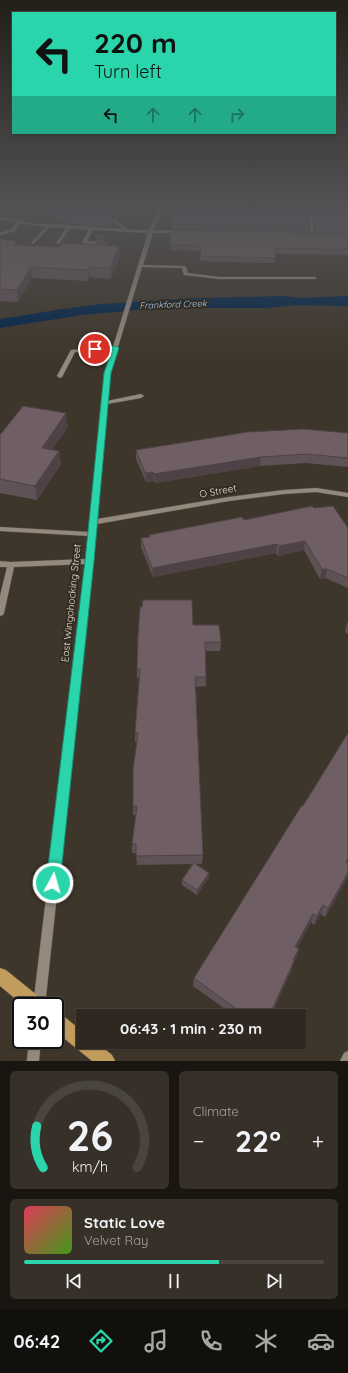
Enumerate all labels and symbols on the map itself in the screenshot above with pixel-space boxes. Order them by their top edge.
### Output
water label: Frankford Creek [139,297,208,311]
pin [78,332,112,366]
street label: O Street [198,481,238,501]
street label: East Wingohocking Street [58,543,84,663]
position arrow [32,862,74,904]
speed limit sign: 30 [12,997,64,1049]

